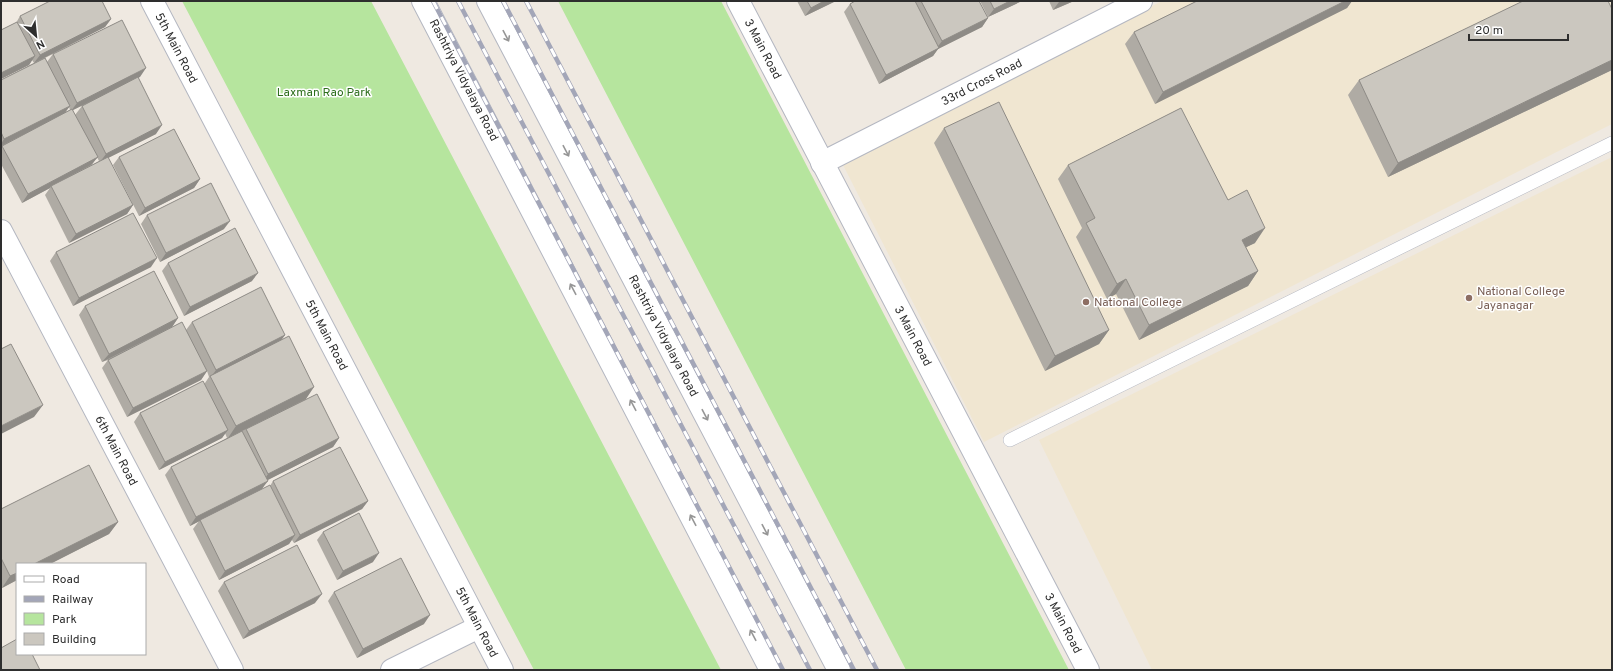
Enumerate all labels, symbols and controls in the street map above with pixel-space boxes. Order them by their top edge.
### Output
street label: 5th Main Road [151,10,201,86]
north arrow [16,16,56,56]
street label: 3 Main Road [740,16,785,82]
scale bar [1469,16,1568,42]
street label: Rashtriya Vidyalaya Road [425,17,502,144]
text: 20 m [1475,23,1503,39]
one-way arrow [503,29,510,41]
text: N [33,36,47,52]
street label: 33rd Cross Road [939,56,1025,110]
park label: Laxman Rao Park [277,85,371,101]
one-way arrow [563,144,571,156]
street label: Rashtriya Vidyalaya Road [624,272,701,400]
one-way arrow [569,284,576,296]
place label: National College Jayanagar [1477,284,1565,314]
marker: National College Jayanagar [1464,293,1474,303]
place label: National College [1094,295,1182,311]
marker: National College [1081,297,1091,307]
street label: 5th Main Road [301,298,351,374]
street label: 3 Main Road [890,303,935,369]
one-way arrow [629,399,636,411]
one-way arrow [702,408,709,420]
street label: 6th Main Road [91,413,141,489]
one-way arrow [689,514,696,526]
one-way arrow [762,523,769,535]
legend [16,563,146,655]
text: Road [52,572,80,588]
street label: 5th Main Road [451,585,501,661]
street label: 3 Main Road [1040,590,1085,656]
text: Railway [52,592,93,608]
text: Park [52,612,77,628]
one-way arrow [749,630,757,642]
text: Building [52,632,96,648]

